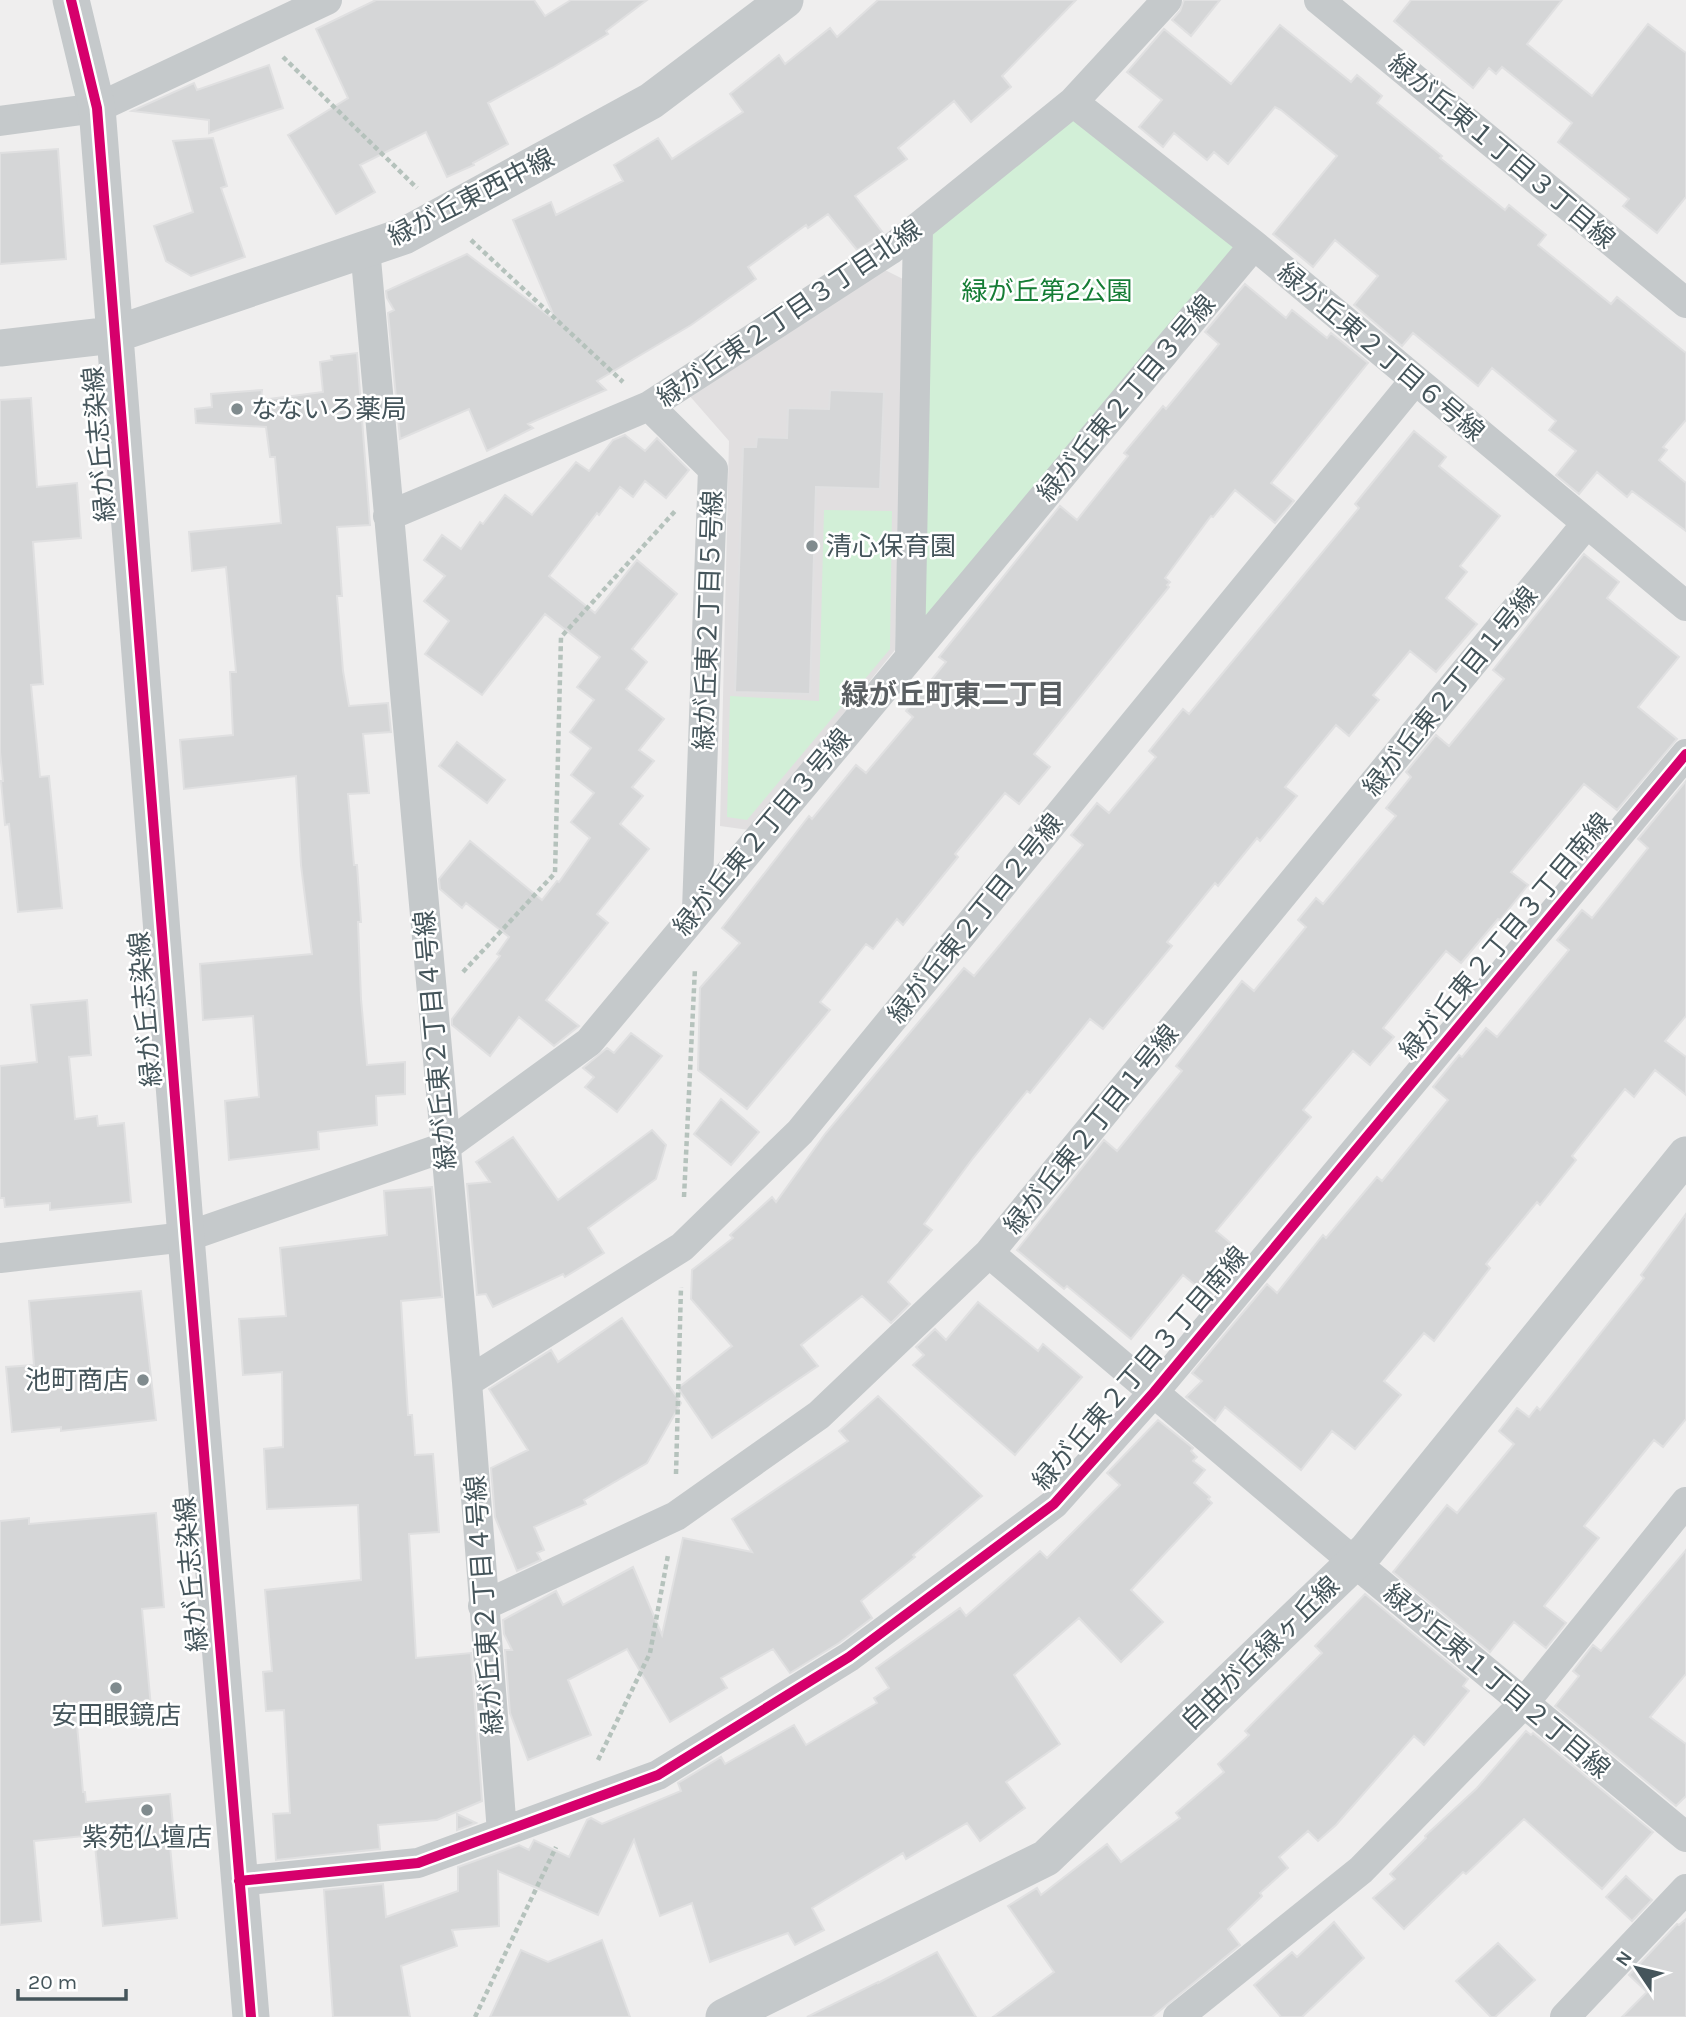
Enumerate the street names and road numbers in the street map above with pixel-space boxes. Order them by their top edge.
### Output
street label: 緑が丘東１丁目３丁目線 [1382,48,1621,255]
street label: 緑が丘東西中線 [383,142,559,253]
street label: 緑が丘東２丁目３丁目北線 [651,213,927,414]
street label: 緑が丘東２丁目６号線 [1271,257,1490,448]
street label: 緑が丘東２丁目３号線 [1031,289,1222,508]
street label: 緑が丘志染線 [77,365,122,523]
street label: 緑が丘東２丁目５号線 [688,490,729,750]
street label: 緑が丘東２丁目１号線 [1357,581,1544,802]
street label: 緑が丘東２丁目３号線 [667,723,858,942]
street label: 緑が丘東２丁目３丁目南線 [1393,807,1618,1066]
street label: 緑が丘東２丁目２号線 [882,808,1069,1029]
street label: 緑が丘東２丁目４号線 [409,909,462,1171]
street label: 緑が丘志染線 [123,930,168,1088]
street label: 緑が丘東２丁目１号線 [998,1019,1185,1240]
street label: 緑が丘東２丁目３丁目南線 [1026,1240,1254,1496]
street label: 緑が丘東２丁目４号線 [460,1474,509,1736]
street label: 緑が丘志染線 [169,1495,214,1653]
street label: 自由が丘緑ヶ丘線 [1175,1570,1346,1737]
street label: 緑が丘東１丁目２丁目線 [1377,1578,1616,1785]

